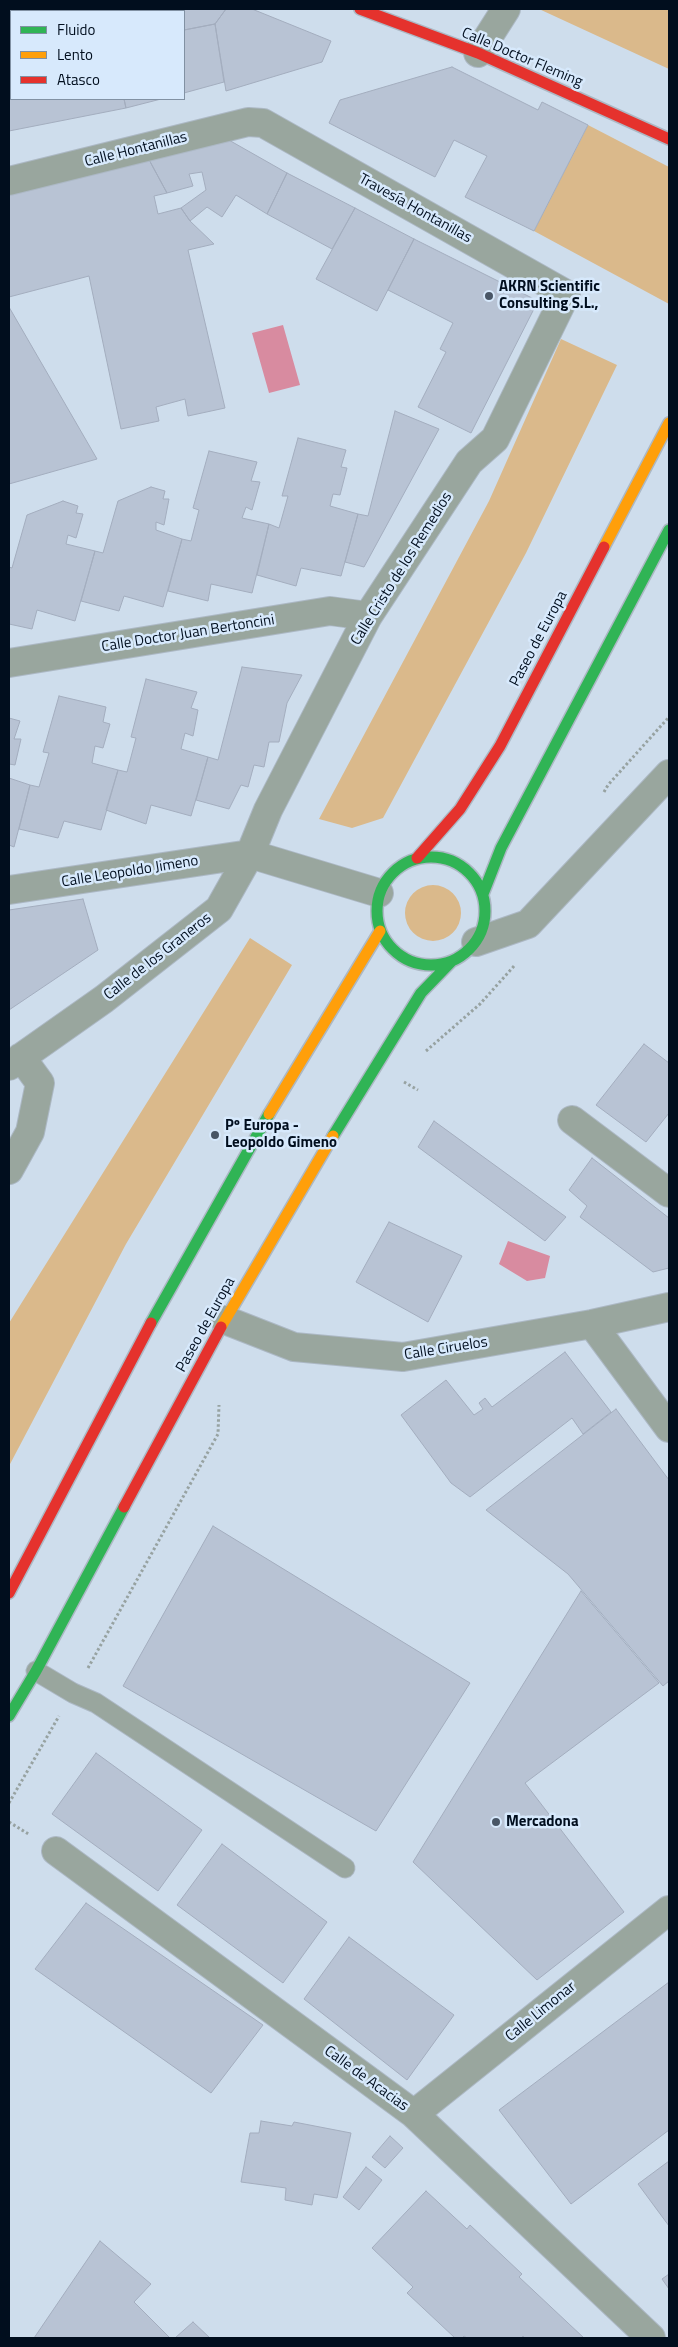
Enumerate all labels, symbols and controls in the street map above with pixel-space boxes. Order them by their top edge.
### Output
legend [10,10,185,100]
text: Fluido [57,18,95,41]
street label: Calle Doctor Fleming [459,24,585,92]
text: Lento [57,43,93,66]
text: Atasco [57,68,100,91]
street label: Calle Hontanillas [83,129,189,171]
street label: Travesía Hontanillas [355,170,475,248]
place label: AKRN Scientific Consulting S.L., [499,278,600,313]
marker: AKRN Scientific Consulting S.L., [483,290,495,302]
street label: Calle Cristo de los Remedios [347,489,457,649]
street label: Paseo de Europa [506,588,572,690]
street label: Calle Doctor Juan Bertoncini [100,611,276,657]
street label: Calle Leopoldo Jimeno [60,852,200,892]
street label: Calle de los Graneros [101,909,215,1005]
place label: Pº Europa - Leopoldo Gimeno [225,1117,337,1152]
marker: Pº Europa - Leopoldo Gimeno [209,1129,221,1141]
street label: Paseo de Europa [173,1275,239,1375]
street label: Calle Ciruelos [403,1334,489,1364]
place label: Mercadona [506,1813,579,1831]
marker: Mercadona [490,1816,502,1828]
street label: Calle Limonar [502,1978,580,2046]
street label: Calle de Acacias [320,2042,412,2116]

